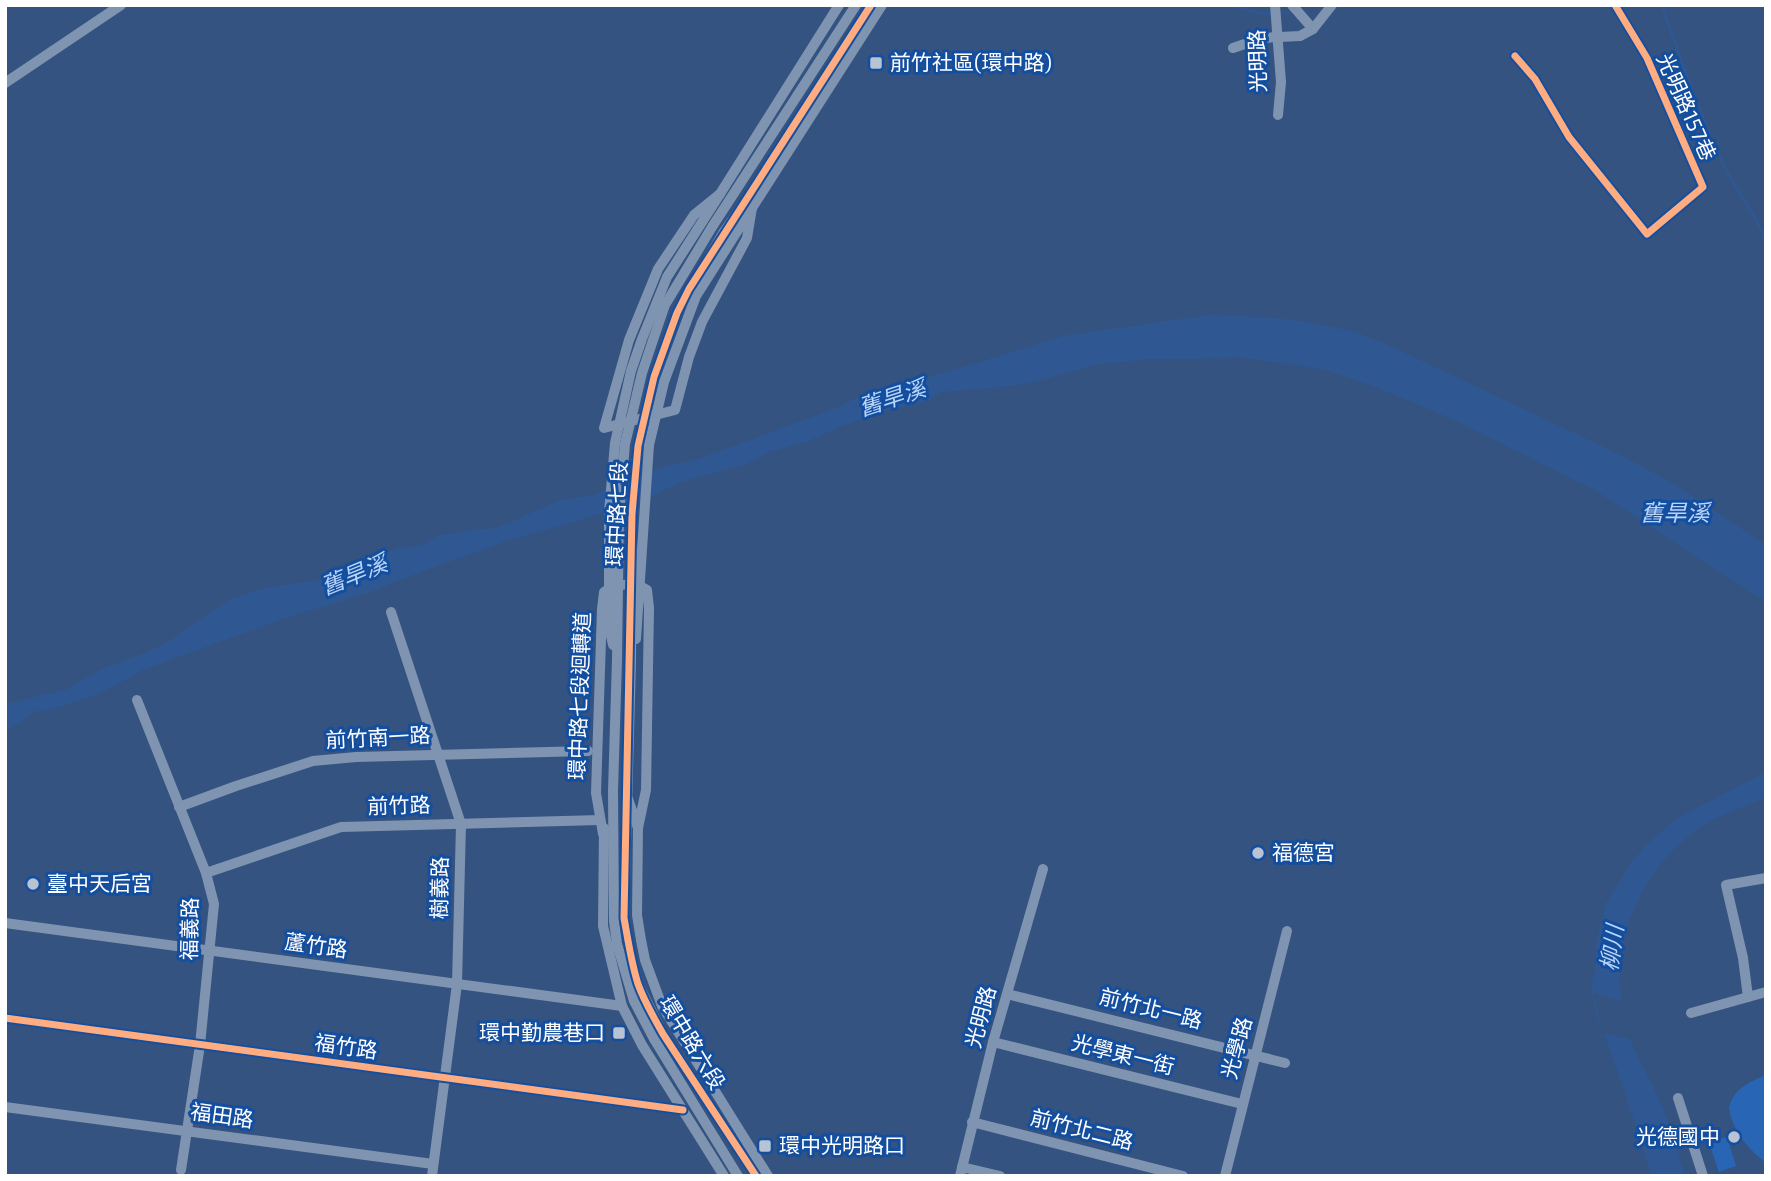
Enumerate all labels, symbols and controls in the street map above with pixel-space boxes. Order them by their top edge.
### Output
street label: 光明路 [1243,29,1270,93]
place label: 前竹社區(環中路) [890,49,1052,74]
street label: 光明路157巷 [1653,49,1722,164]
marker: 前竹社區(環中路) [868,55,884,71]
water label: 舊旱溪 [855,372,932,421]
street label: 環中路七段 [600,461,631,567]
water label: 舊旱溪 [1641,498,1713,526]
water label: 舊旱溪 [316,547,394,600]
street label: 環中路七段迴轉道 [563,612,594,780]
street label: 前竹南一路 [325,721,431,752]
street label: 前竹路 [367,791,431,818]
place label: 福德宮 [1272,839,1335,864]
marker: 福德宮 [1250,845,1266,861]
street label: 樹義路 [425,856,452,920]
place label: 臺中天后宮 [47,870,152,895]
marker: 臺中天后宮 [25,876,41,892]
street label: 福義路 [175,897,202,961]
water label: 柳川 [1594,920,1628,973]
street label: 蘆竹路 [283,928,349,961]
street label: 光明路 [959,983,1000,1050]
street label: 前竹北一路 [1097,983,1205,1032]
street label: 環中路六段 [656,991,731,1094]
street label: 光學路 [1215,1014,1256,1081]
place label: 環中勤農巷口 [479,1019,605,1044]
marker: 環中勤農巷口 [611,1025,627,1041]
street label: 福竹路 [313,1029,379,1062]
street label: 光學東一街 [1069,1029,1177,1078]
street label: 福田路 [189,1098,255,1131]
street label: 前竹北二路 [1028,1104,1136,1153]
place label: 光德國中 [1636,1123,1720,1148]
marker: 光德國中 [1726,1129,1742,1145]
place label: 環中光明路口 [779,1132,905,1157]
marker: 環中光明路口 [757,1138,773,1154]

